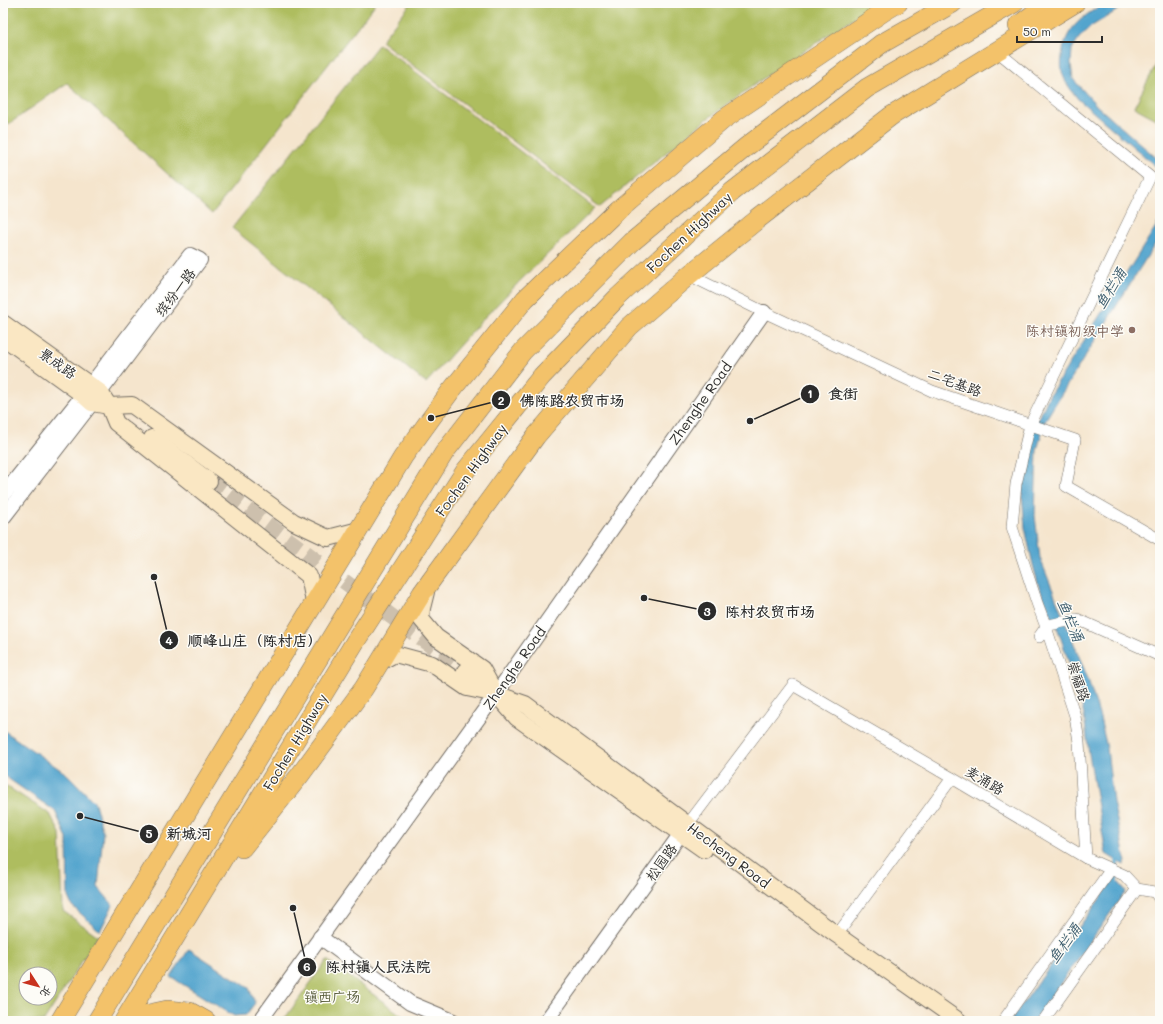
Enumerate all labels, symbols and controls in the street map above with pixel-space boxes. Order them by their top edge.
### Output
scale bar [1017,18,1102,44]
text: 50 m [1023,23,1051,39]
street label: Fochen Highway [642,187,736,277]
water label: 鱼栏涌 [1090,263,1131,312]
street label: 缤纷一路 [151,264,199,320]
place label: 陈村镇初级中学 [1026,321,1124,340]
marker: 陈村镇初级中学 [1127,325,1137,335]
street label: 景成路 [35,343,81,383]
street label: Zhenghe Road [664,357,736,448]
street label: 二宅基路 [925,363,985,401]
callout: 食街 [800,381,866,408]
text: 食街 [828,383,858,403]
text: 1 [807,385,813,401]
callout: 佛陈路农贸市场 [491,387,632,414]
text: 佛陈路农贸市场 [519,390,625,410]
text: 2 [498,392,505,408]
street label: Fochen Highway [431,420,511,520]
water label: 鱼栏涌 [1053,595,1089,646]
callout: 陈村农贸市场 [697,598,823,625]
text: 陈村农贸市场 [725,601,815,621]
text: 3 [703,603,711,619]
street label: Zhenghe Road [478,622,550,713]
callout: 顺峰山庄（陈村店） [159,627,330,654]
text: 顺峰山庄（陈村店） [187,630,323,650]
text: 4 [165,632,173,648]
street label: 崇福路 [1063,658,1095,704]
street label: Fochen Highway [258,690,332,794]
street label: 麦涌路 [962,761,1008,799]
street label: Hecheng Road [684,818,774,892]
callout: 新城河 [139,820,220,847]
text: 新城河 [166,823,212,843]
text: 5 [145,825,153,841]
street label: 松园路 [641,839,681,885]
water label: 鱼栏涌 [1043,918,1086,967]
callout: 陈村镇人民法院 [297,953,438,980]
text: 陈村镇人民法院 [325,956,431,976]
text: 6 [303,958,311,974]
north arrow [18,966,58,1006]
text: 北 [37,983,56,1001]
park label: 镇西广场 [304,987,360,1006]

